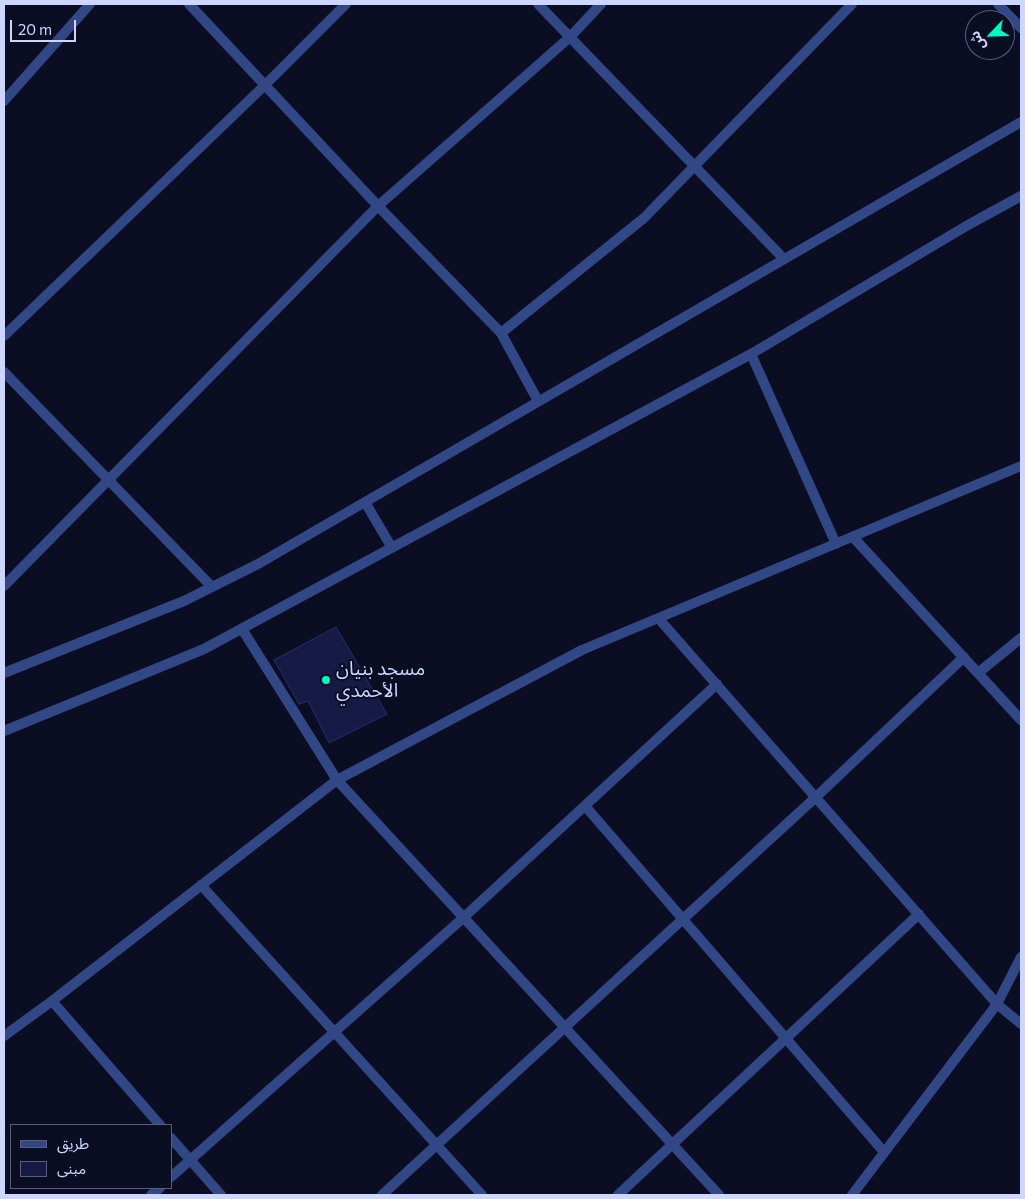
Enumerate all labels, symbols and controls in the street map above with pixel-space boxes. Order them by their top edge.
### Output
scale bar [12,10,79,42]
north arrow [965,10,1015,60]
text: 20 m [18,20,52,38]
text: ش [965,29,988,53]
place label: مسجد بنيان الأحمدي [336,658,425,702]
marker: مسجد بنيان الأحمدي [320,674,332,686]
legend [10,1124,172,1189]
text: طريق [57,1134,89,1152]
text: مبنى [57,1159,86,1177]

